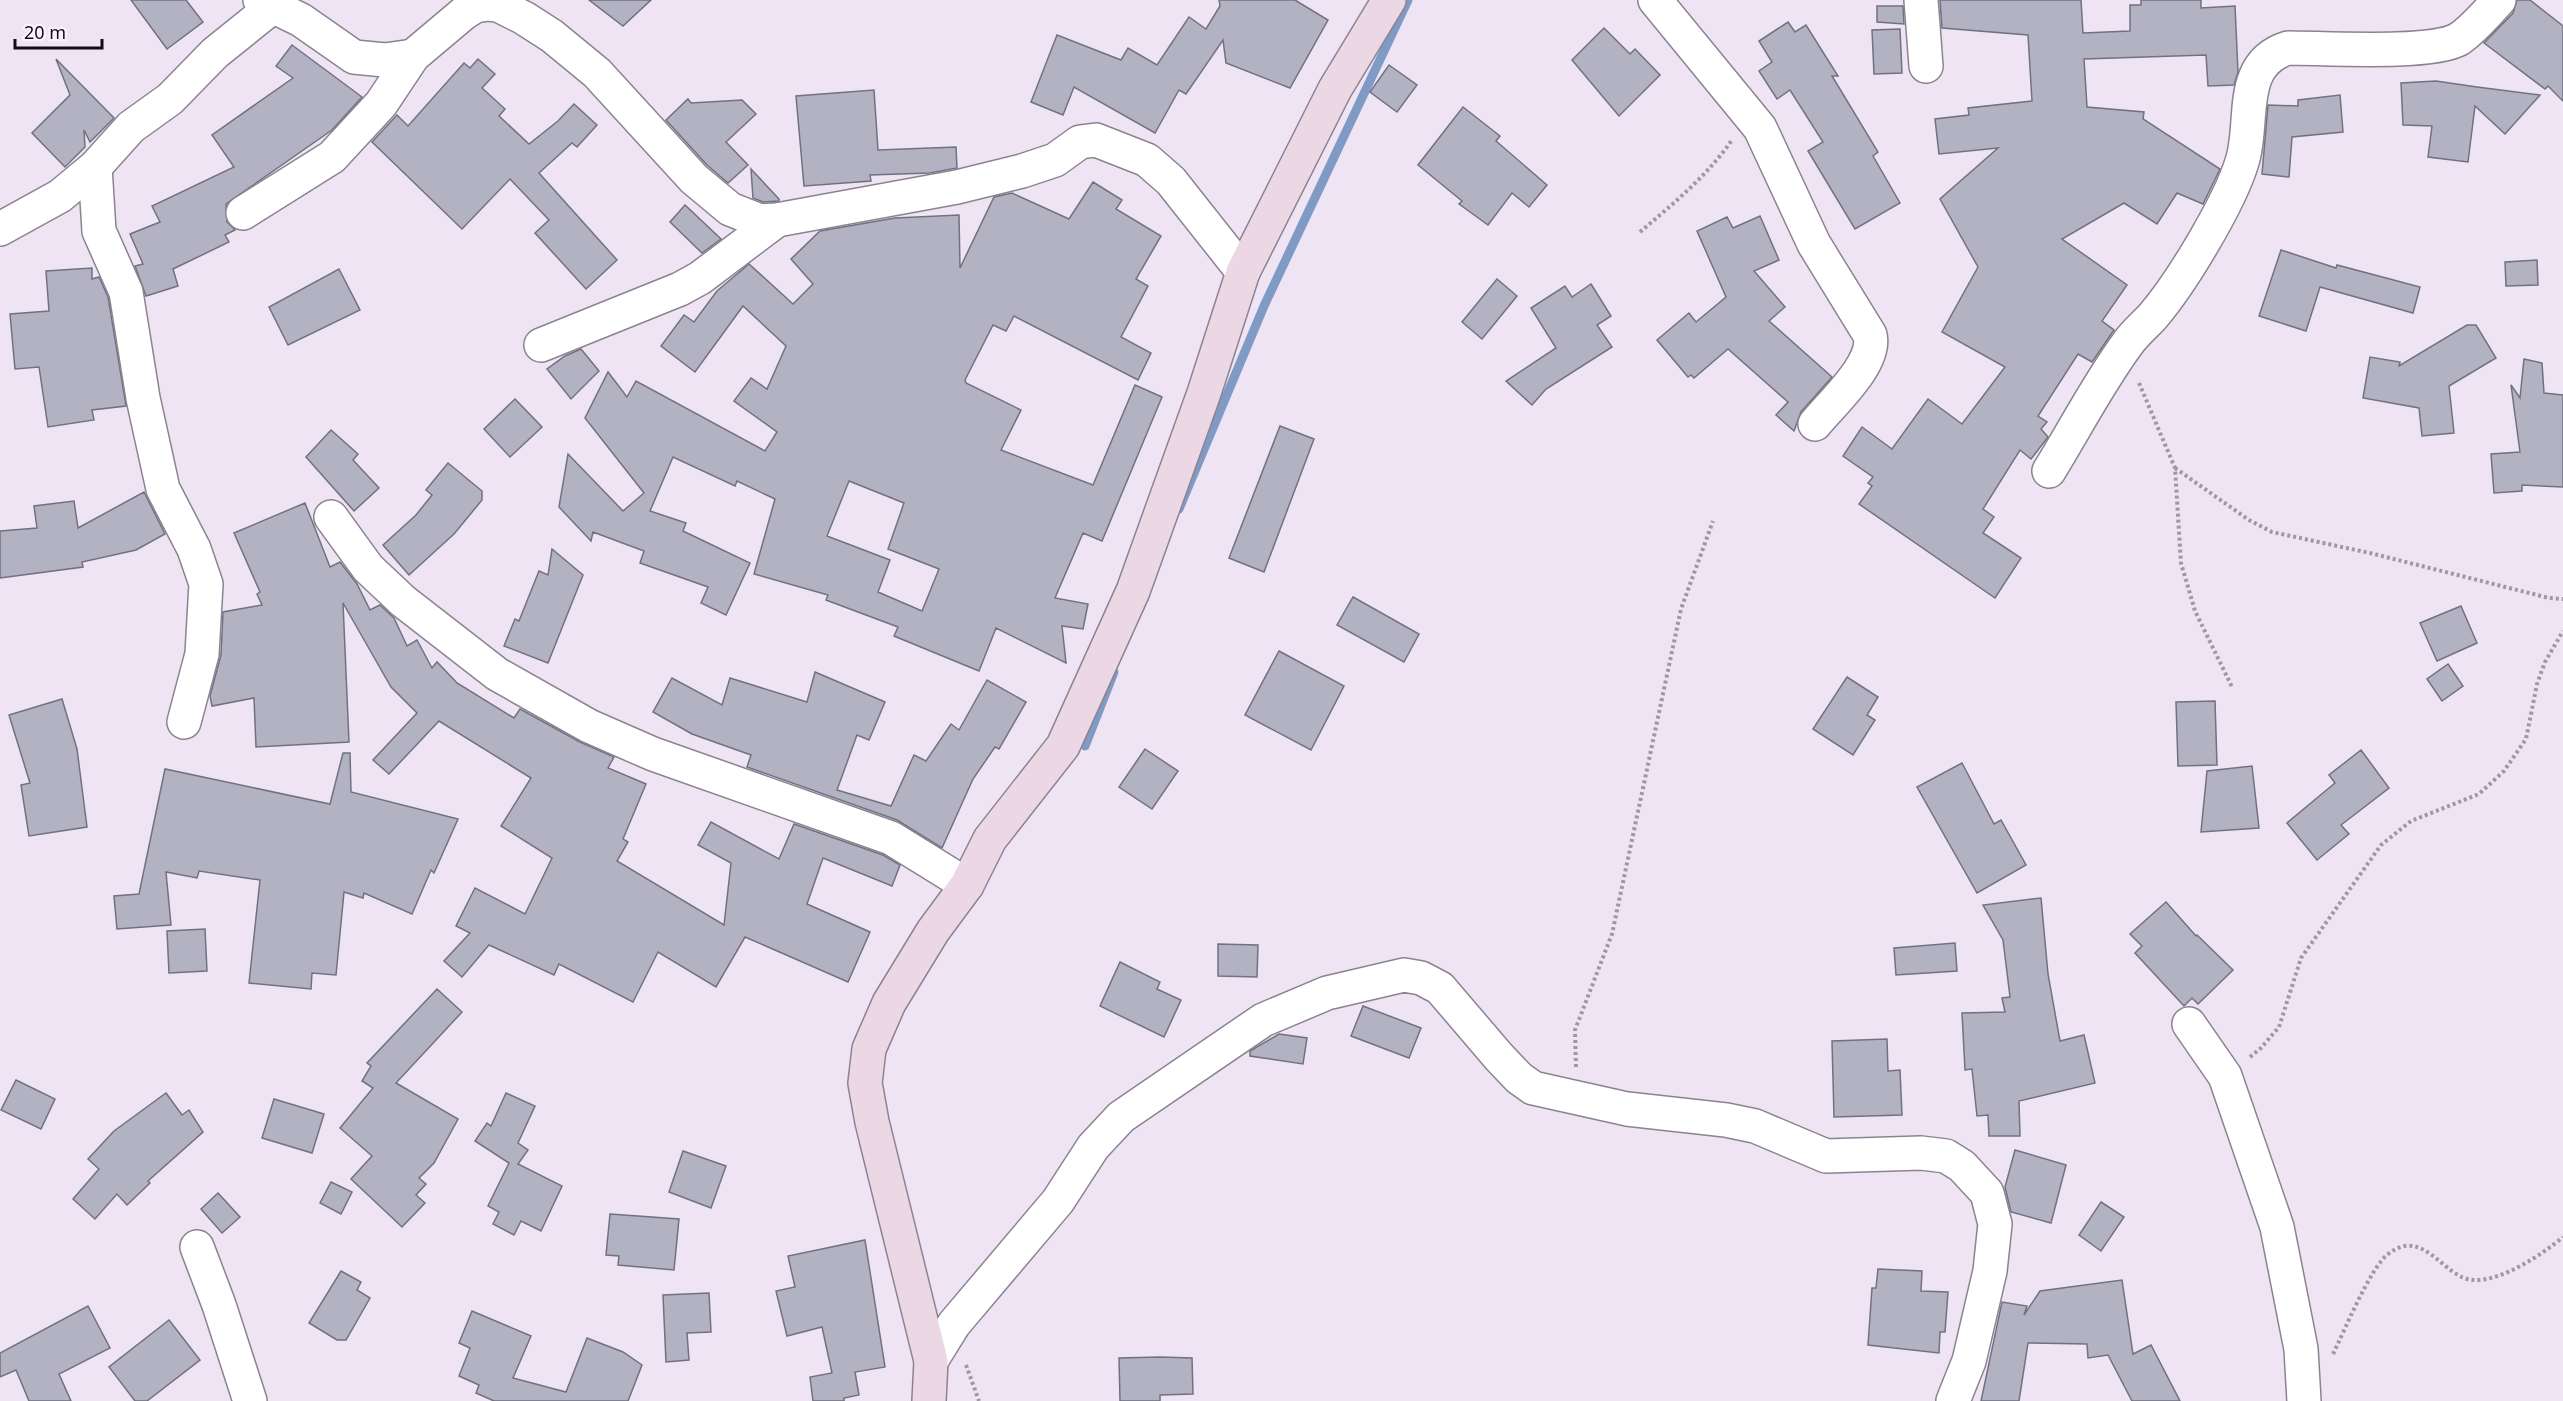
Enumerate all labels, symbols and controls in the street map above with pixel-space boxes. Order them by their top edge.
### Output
scale bar [15,12,102,50]
text: 20 m [24,20,66,44]

